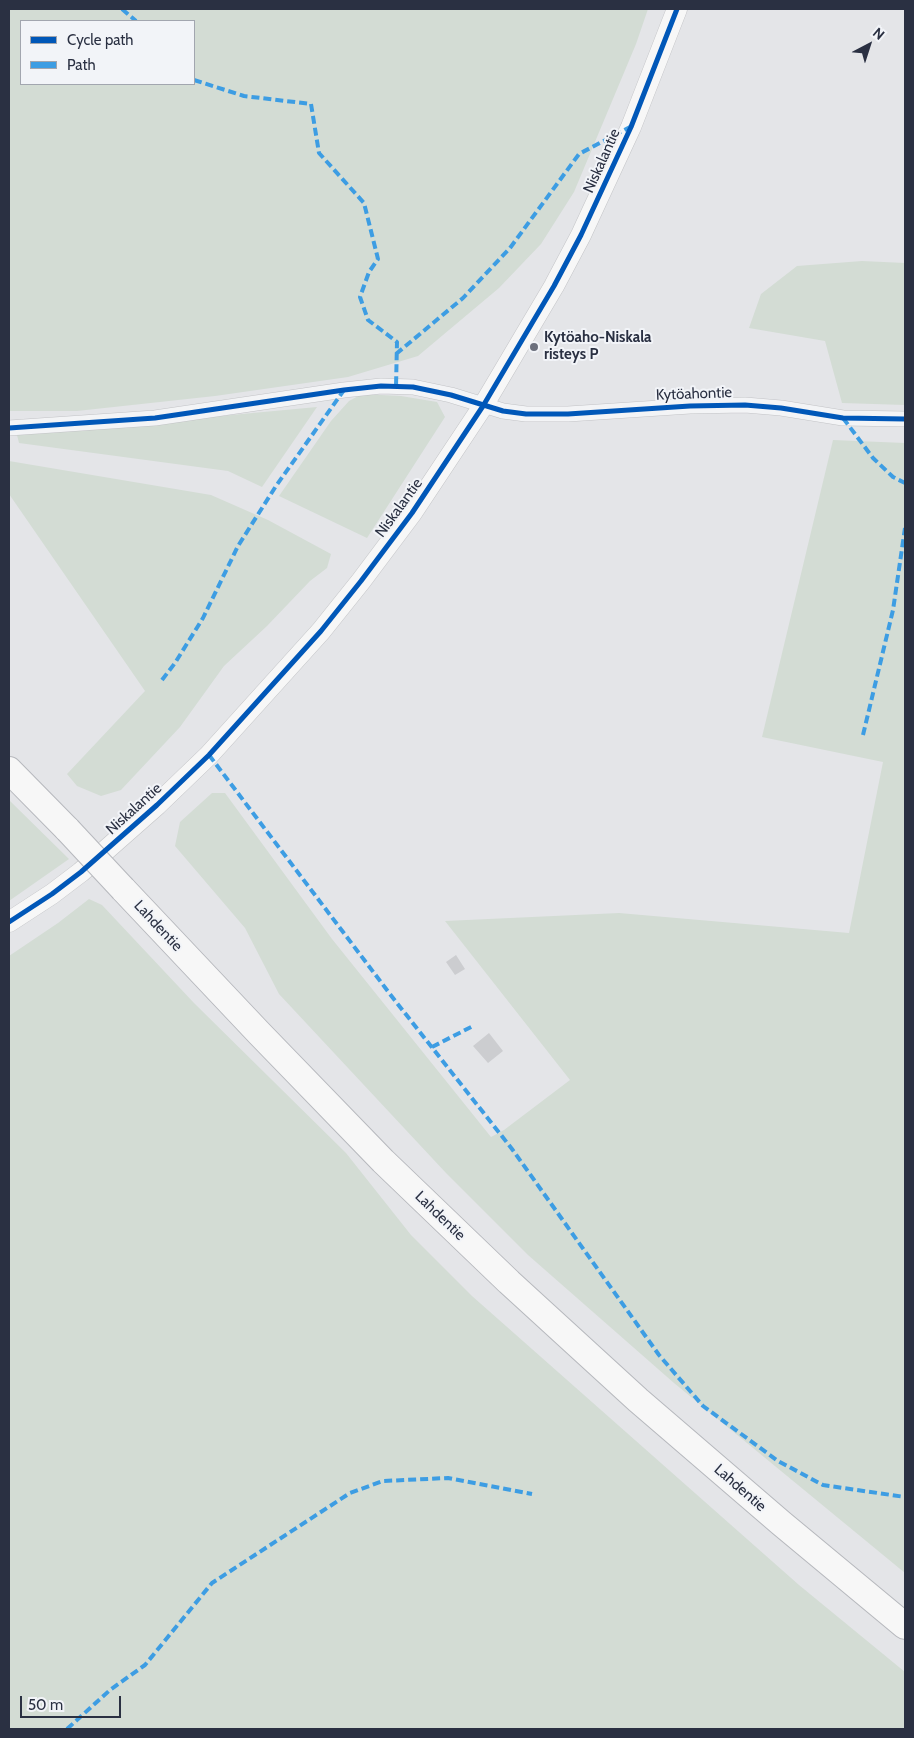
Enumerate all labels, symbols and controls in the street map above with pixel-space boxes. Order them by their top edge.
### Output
legend [20,20,195,85]
north arrow [844,20,894,70]
text: N [869,23,888,44]
text: Cycle path [67,31,133,49]
text: Path [67,56,96,74]
street label: Niskalantie [580,126,624,196]
place label: Kytöaho-Niskala risteys P [544,329,652,364]
marker: Kytöaho-Niskala risteys P [528,341,540,353]
street label: Kytöahontie [656,384,732,404]
street label: Niskalantie [372,475,426,541]
street label: Niskalantie [102,779,166,839]
street label: Lahdentie [130,897,186,955]
street label: Lahdentie [411,1188,469,1244]
street label: Lahdentie [710,1461,770,1515]
scale bar [22,1686,124,1718]
text: 50 m [28,1696,63,1714]

